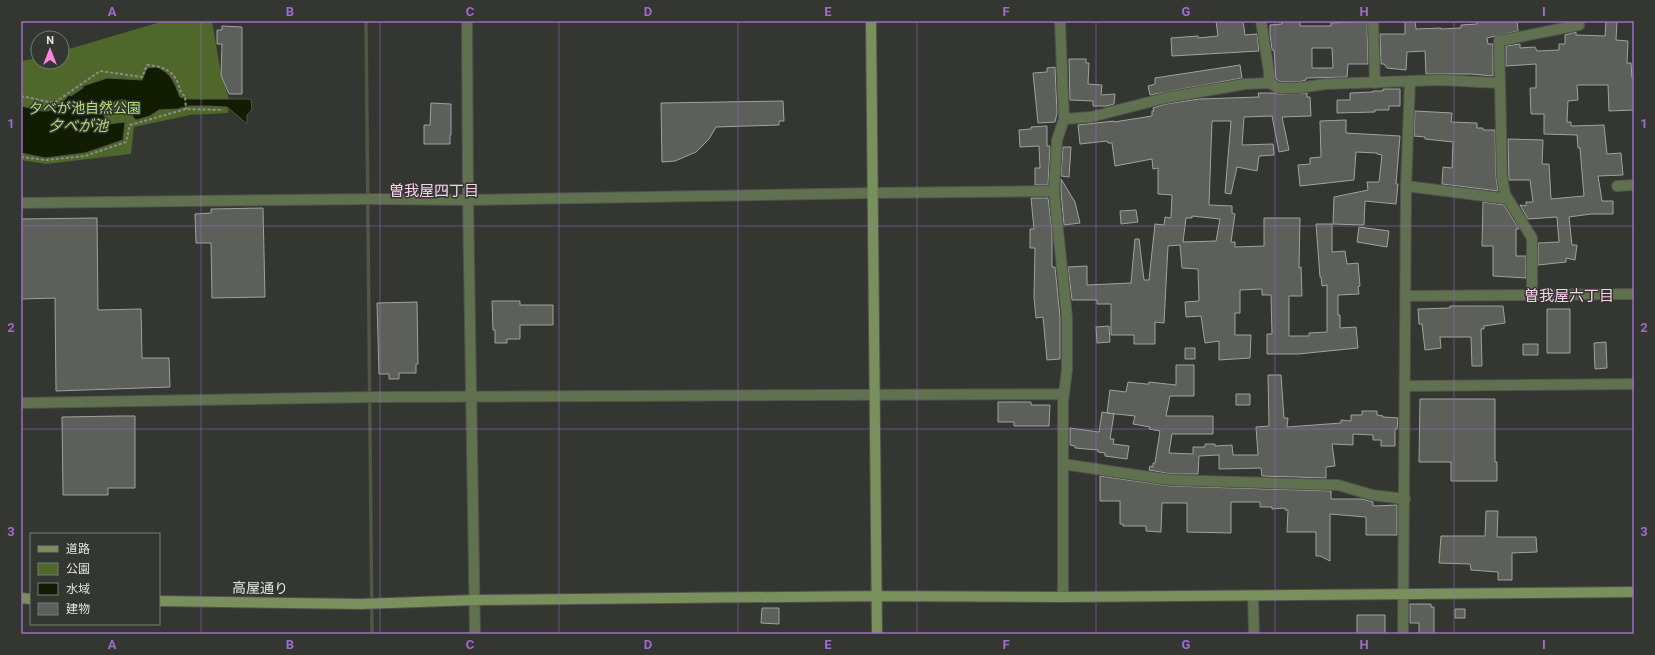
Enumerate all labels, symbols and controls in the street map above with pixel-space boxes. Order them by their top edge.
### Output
text: A [108,4,117,19]
text: B [286,4,294,19]
text: C [466,4,475,19]
text: D [644,4,652,19]
text: E [824,4,832,19]
text: F [1002,4,1010,19]
text: G [1182,4,1191,19]
text: H [1359,4,1369,19]
text: I [1542,4,1546,19]
north arrow [30,30,70,70]
text: N [46,34,54,47]
park label: 夕べが池自然公園 [29,100,141,116]
text: 1 [7,116,15,131]
text: 1 [1640,116,1648,131]
water label: 夕べが池 [48,117,110,135]
district label: 曽我屋四丁目 [389,182,479,200]
district label: 曽我屋六丁目 [1524,287,1614,305]
text: 2 [7,320,15,335]
text: 2 [1640,320,1648,335]
text: 3 [7,524,15,539]
text: 3 [1640,524,1648,539]
legend [30,533,160,625]
text: 道路 [66,542,90,556]
text: 公園 [66,562,90,576]
street label: 高屋通り [232,580,288,596]
text: 水域 [66,582,90,596]
text: 建物 [66,602,90,616]
text: A [108,637,117,652]
text: B [286,637,294,652]
text: C [466,637,475,652]
text: D [644,637,652,652]
text: E [824,637,832,652]
text: F [1002,637,1010,652]
text: G [1182,637,1191,652]
text: H [1359,637,1369,652]
text: I [1542,637,1546,652]

